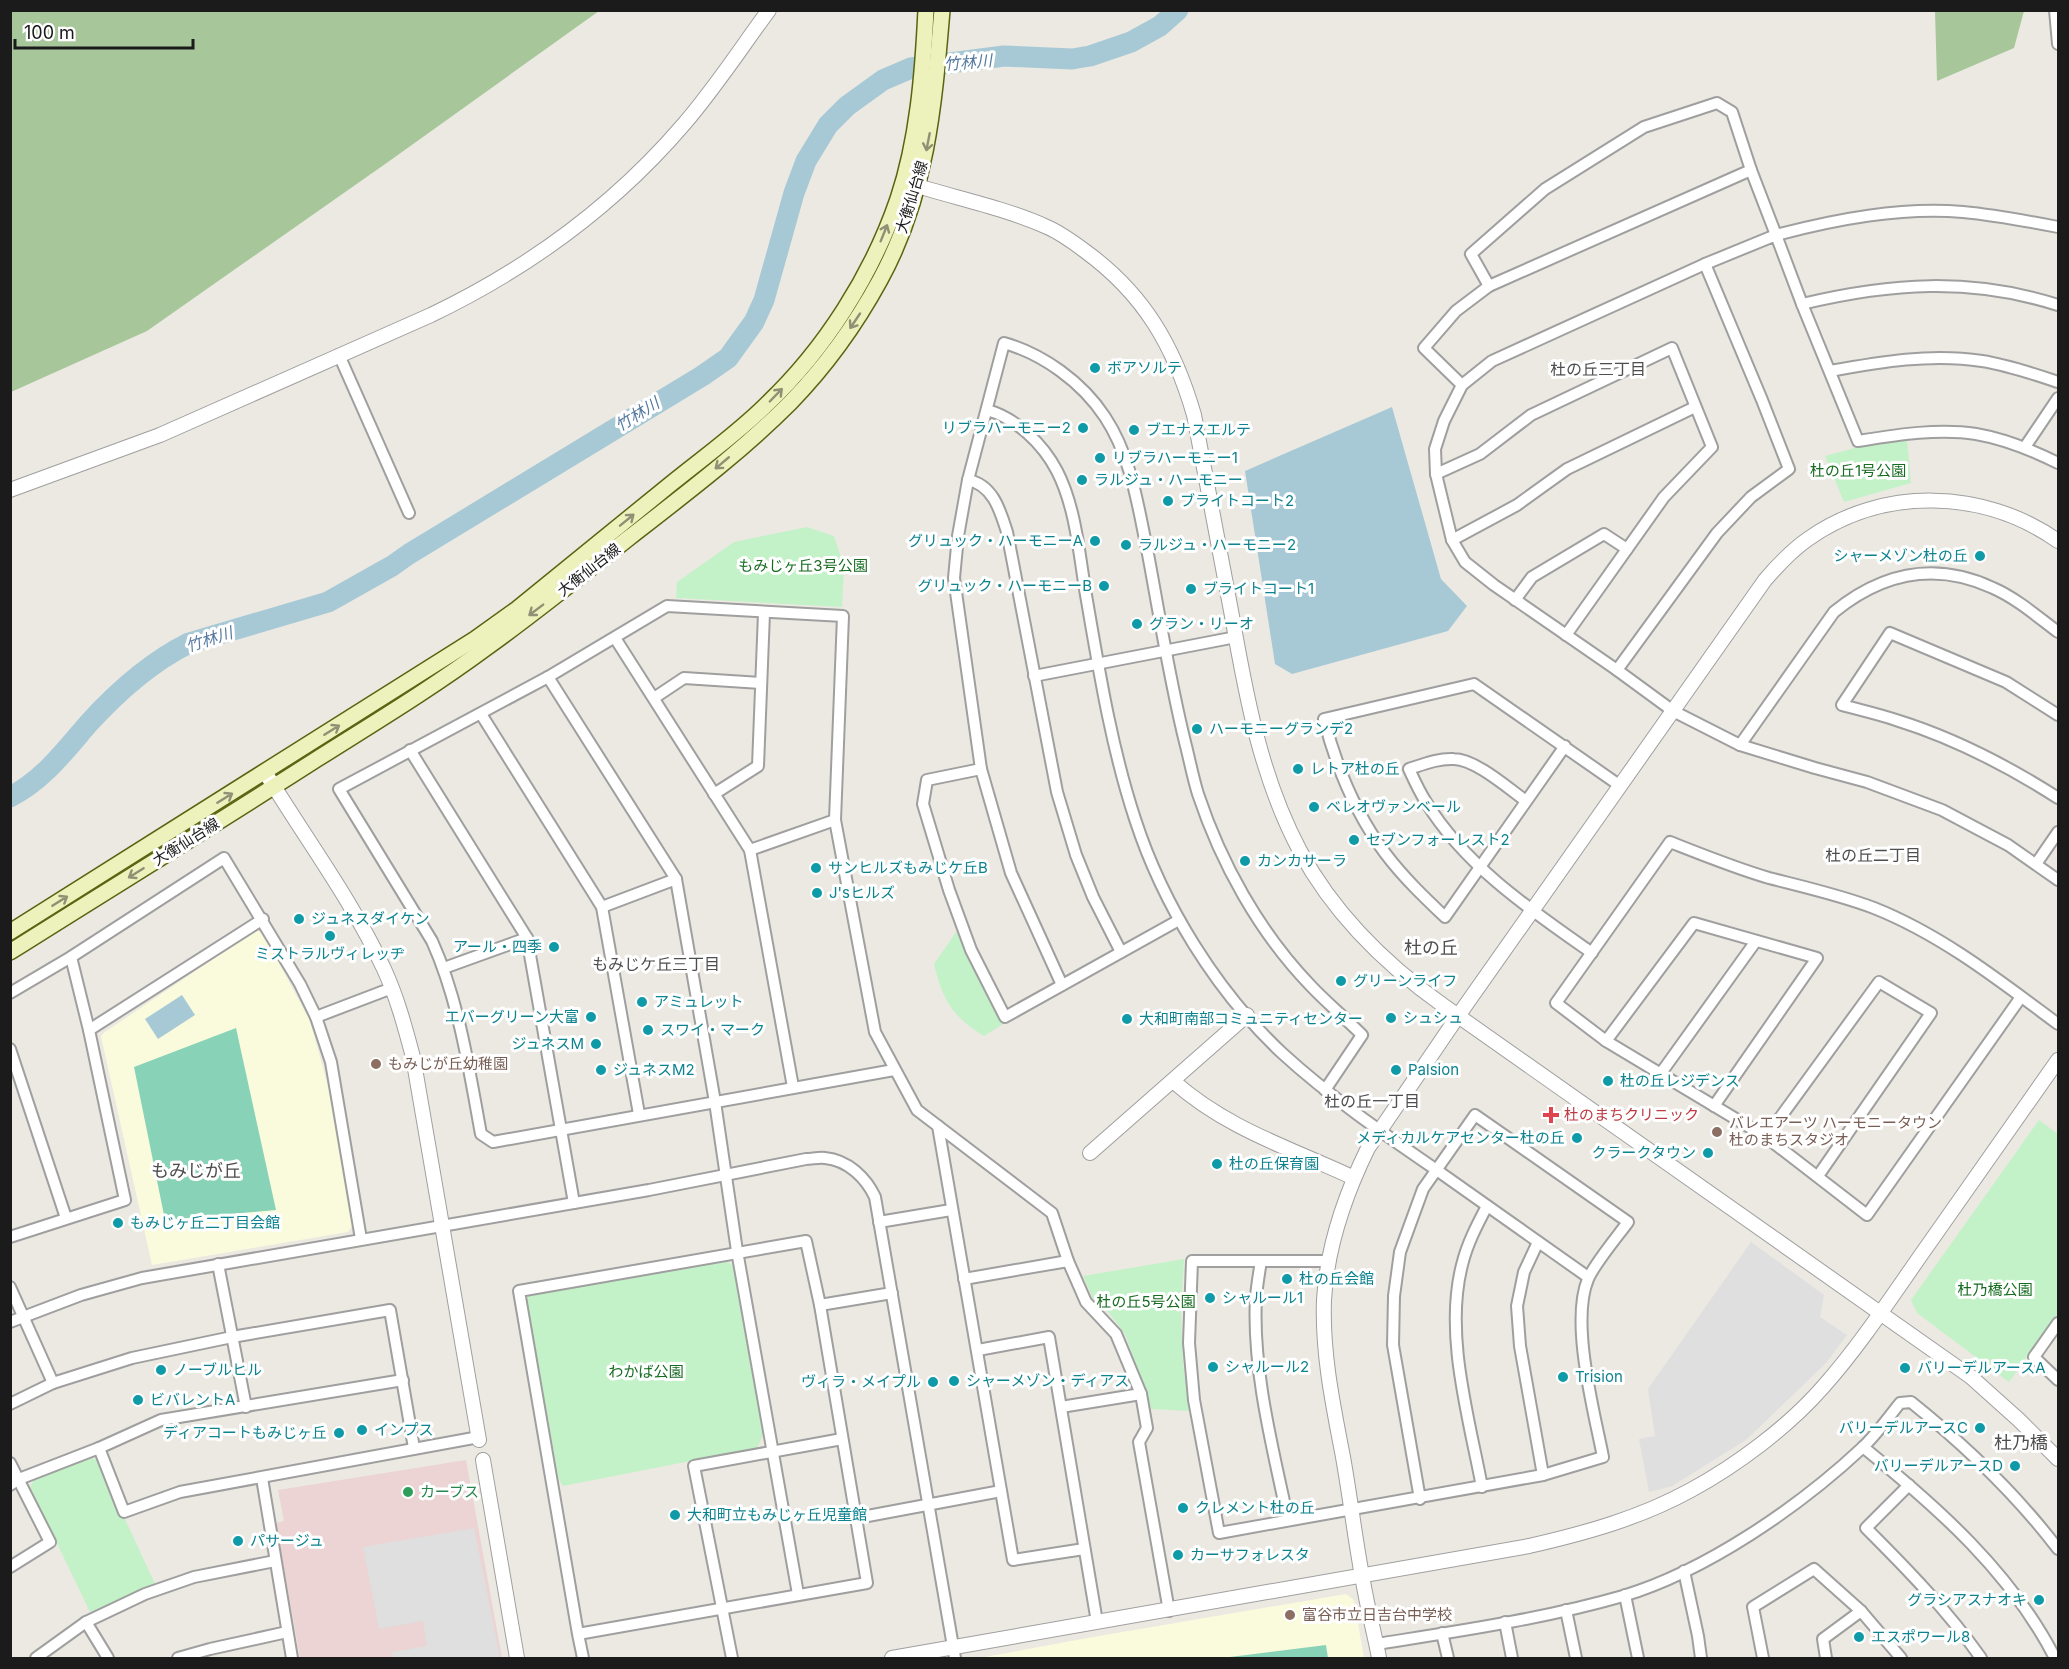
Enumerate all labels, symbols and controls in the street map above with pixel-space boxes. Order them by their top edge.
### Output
scale bar [15,12,194,50]
text: 100 m [24,22,75,43]
water label: 竹林川 [943,50,995,74]
one-way arrow [922,132,933,151]
street label: 大衡仙台線 [891,158,932,236]
one-way arrow [879,225,890,243]
one-way arrow [849,313,861,329]
place label: ボアソルテ [1107,358,1182,377]
district label: 杜の丘三丁目 [1550,359,1646,379]
marker: ボアソルテ [1088,361,1102,375]
one-way arrow [769,387,784,402]
water label: 竹林川 [611,392,664,435]
place label: リブラハーモニー2 [942,418,1071,437]
place label: ブエナスエルテ [1146,420,1251,439]
marker: リブラハーモニー2 [1076,421,1090,435]
marker: ブエナスエルテ [1127,423,1141,437]
place label: リブラハーモニー1 [1112,448,1238,467]
marker: リブラハーモニー1 [1093,451,1107,465]
one-way arrow [714,456,730,469]
park label: 杜の丘1号公園 [1810,461,1906,480]
place label: ラルジュ・ハーモニー [1094,470,1243,489]
marker: ラルジュ・ハーモニー [1075,473,1089,487]
place label: ブライトコート2 [1180,491,1294,510]
marker: ブライトコート2 [1161,494,1175,508]
one-way arrow [619,513,635,526]
place label: グリュック・ハーモニーA [908,531,1083,550]
marker: グリュック・ハーモニーA [1088,534,1102,548]
place label: ラルジュ・ハーモニー2 [1138,535,1296,554]
marker: ラルジュ・ハーモニー2 [1119,538,1133,552]
street label: 大衡仙台線 [553,539,624,600]
place label: シャーメゾン杜の丘 [1834,546,1968,565]
marker: シャーメゾン杜の丘 [1973,549,1987,563]
park label: もみじヶ丘3号公園 [738,556,868,575]
place label: グリュック・ハーモニーB [917,576,1092,595]
marker: グリュック・ハーモニーB [1097,579,1111,593]
place label: ブライトコート1 [1203,579,1314,598]
marker: ブライトコート1 [1184,582,1198,596]
one-way arrow [529,604,545,617]
place label: グラン・リーオ [1149,614,1254,633]
marker: グラン・リーオ [1130,617,1144,631]
water label: 竹林川 [183,621,237,656]
place label: ハーモニーグランデ2 [1209,719,1353,738]
marker: ハーモニーグランデ2 [1190,722,1204,736]
one-way arrow [323,724,339,736]
place label: レトア杜の丘 [1310,759,1400,778]
marker: レトア杜の丘 [1291,762,1305,776]
one-way arrow [216,791,233,803]
place label: ベレオヴァンベール [1326,797,1461,816]
marker: ベレオヴァンベール [1307,800,1321,814]
street label: 大衡仙台線 [149,814,223,870]
place label: セブンフォーレスト2 [1366,830,1510,849]
marker: セブンフォーレスト2 [1347,833,1361,847]
district label: 杜の丘二丁目 [1825,845,1921,865]
place label: カンカサーラ [1257,851,1347,870]
marker: カンカサーラ [1238,854,1252,868]
place label: サンヒルズもみじケ丘B [828,858,988,877]
marker: サンヒルズもみじケ丘B [809,861,823,875]
one-way arrow [128,867,145,879]
place label: J'sヒルズ [829,883,895,902]
marker: J'sヒルズ [810,886,824,900]
one-way arrow [51,895,68,907]
place label: ジュネスダイケン [311,909,430,928]
marker: ジュネスダイケン [292,912,306,926]
marker: ミストラルヴィレッヂ [323,929,337,943]
place label: アール・四季 [453,937,542,956]
district label: 杜の丘 [1404,937,1458,958]
marker: アール・四季 [547,940,561,954]
place label: ミストラルヴィレッヂ [255,944,405,963]
district label: もみじケ丘三丁目 [592,954,720,974]
place label: グリーンライフ [1353,971,1457,990]
marker: グリーンライフ [1334,974,1348,988]
place label: アミュレット [654,992,743,1011]
marker: アミュレット [635,995,649,1009]
place label: エバーグリーン大富 [445,1007,579,1026]
place label: シュシュ [1403,1008,1463,1027]
place label: 大和町南部コミュニティセンター [1139,1009,1363,1028]
marker: エバーグリーン大富 [584,1010,598,1024]
marker: シュシュ [1384,1011,1398,1025]
marker: 大和町南部コミュニティセンター [1120,1012,1134,1026]
place label: スワイ・マーク [660,1020,765,1039]
marker: スワイ・マーク [641,1023,655,1037]
place label: ジュネスM [511,1034,584,1053]
marker: ジュネスM [589,1037,603,1051]
place label: もみじが丘幼稚園 [388,1054,508,1073]
marker: もみじが丘幼稚園 [369,1057,383,1071]
place label: ジュネスM2 [613,1060,695,1079]
place label: Palsion [1408,1060,1459,1079]
marker: ジュネスM2 [594,1063,608,1077]
marker: Palsion [1389,1063,1403,1077]
place label: 杜の丘レジデンス [1620,1071,1740,1090]
marker: 杜の丘レジデンス [1601,1074,1615,1088]
district label: 杜の丘一丁目 [1324,1091,1420,1111]
place label: 杜のまちクリニック [1564,1105,1699,1124]
marker: 杜のまちクリニック [1542,1106,1560,1124]
place label: バレエアーツ ハーモニータウン 杜のまちスタジオ [1729,1113,1942,1149]
marker: バレエアーツ ハーモニータウン 杜のまちスタジオ [1710,1125,1724,1139]
place label: メディカルケアセンター杜の丘 [1356,1128,1565,1147]
marker: メディカルケアセンター杜の丘 [1570,1131,1584,1145]
place label: クラークタウン [1592,1143,1696,1162]
marker: クラークタウン [1701,1146,1715,1160]
place label: 杜の丘保育園 [1229,1154,1319,1173]
marker: 杜の丘保育園 [1210,1157,1224,1171]
district label: もみじが丘 [151,1160,241,1181]
place label: もみじヶ丘二丁目会館 [130,1213,280,1232]
marker: もみじヶ丘二丁目会館 [111,1216,125,1230]
place label: 杜の丘会館 [1299,1269,1374,1288]
marker: 杜の丘会館 [1280,1272,1294,1286]
park label: 杜乃橋公園 [1957,1280,2033,1299]
place label: シャルール1 [1222,1288,1303,1307]
marker: シャルール1 [1203,1291,1217,1305]
park label: 杜の丘5号公園 [1096,1292,1196,1311]
place label: シャルール2 [1225,1357,1309,1376]
place label: バリーデルアースA [1917,1358,2046,1377]
place label: ノーブルヒル [173,1360,262,1379]
marker: シャルール2 [1206,1360,1220,1374]
marker: バリーデルアースA [1898,1361,1912,1375]
park label: わかば公園 [608,1362,684,1381]
marker: ノーブルヒル [154,1363,168,1377]
place label: Trision [1575,1367,1623,1386]
marker: Trision [1556,1370,1570,1384]
place label: シャーメゾン・ディアス [966,1371,1129,1390]
place label: ヴィラ・メイプル [801,1372,921,1391]
marker: シャーメゾン・ディアス [947,1374,961,1388]
marker: ヴィラ・メイプル [926,1375,940,1389]
place label: ビバレントA [150,1390,235,1409]
marker: ビバレントA [131,1393,145,1407]
place label: バリーデルアースC [1839,1418,1968,1437]
place label: インプス [374,1420,434,1439]
marker: バリーデルアースC [1973,1421,1987,1435]
place label: ディアコートもみじヶ丘 [163,1423,327,1442]
marker: インプス [355,1423,369,1437]
marker: ディアコートもみじヶ丘 [332,1426,346,1440]
district label: 杜乃橋 [1994,1432,2048,1453]
place label: バリーデルアースD [1874,1456,2003,1475]
marker: バリーデルアースD [2008,1459,2022,1473]
place label: カーブス [420,1482,479,1501]
marker: カーブス [401,1485,415,1499]
place label: クレメント杜の丘 [1195,1498,1315,1517]
marker: クレメント杜の丘 [1176,1501,1190,1515]
place label: 大和町立もみじヶ丘児童館 [687,1505,867,1524]
marker: 大和町立もみじヶ丘児童館 [668,1508,682,1522]
place label: パサージュ [250,1531,324,1550]
marker: パサージュ [231,1534,245,1548]
place label: カーサフォレスタ [1190,1545,1310,1564]
marker: カーサフォレスタ [1171,1548,1185,1562]
place label: グラシアスナオキ [1907,1590,2027,1609]
marker: グラシアスナオキ [2032,1593,2046,1607]
place label: 富谷市立日吉台中学校 [1302,1605,1452,1624]
marker: 富谷市立日吉台中学校 [1283,1608,1297,1622]
place label: エスポワール8 [1871,1627,1970,1646]
marker: エスポワール8 [1852,1630,1866,1644]

